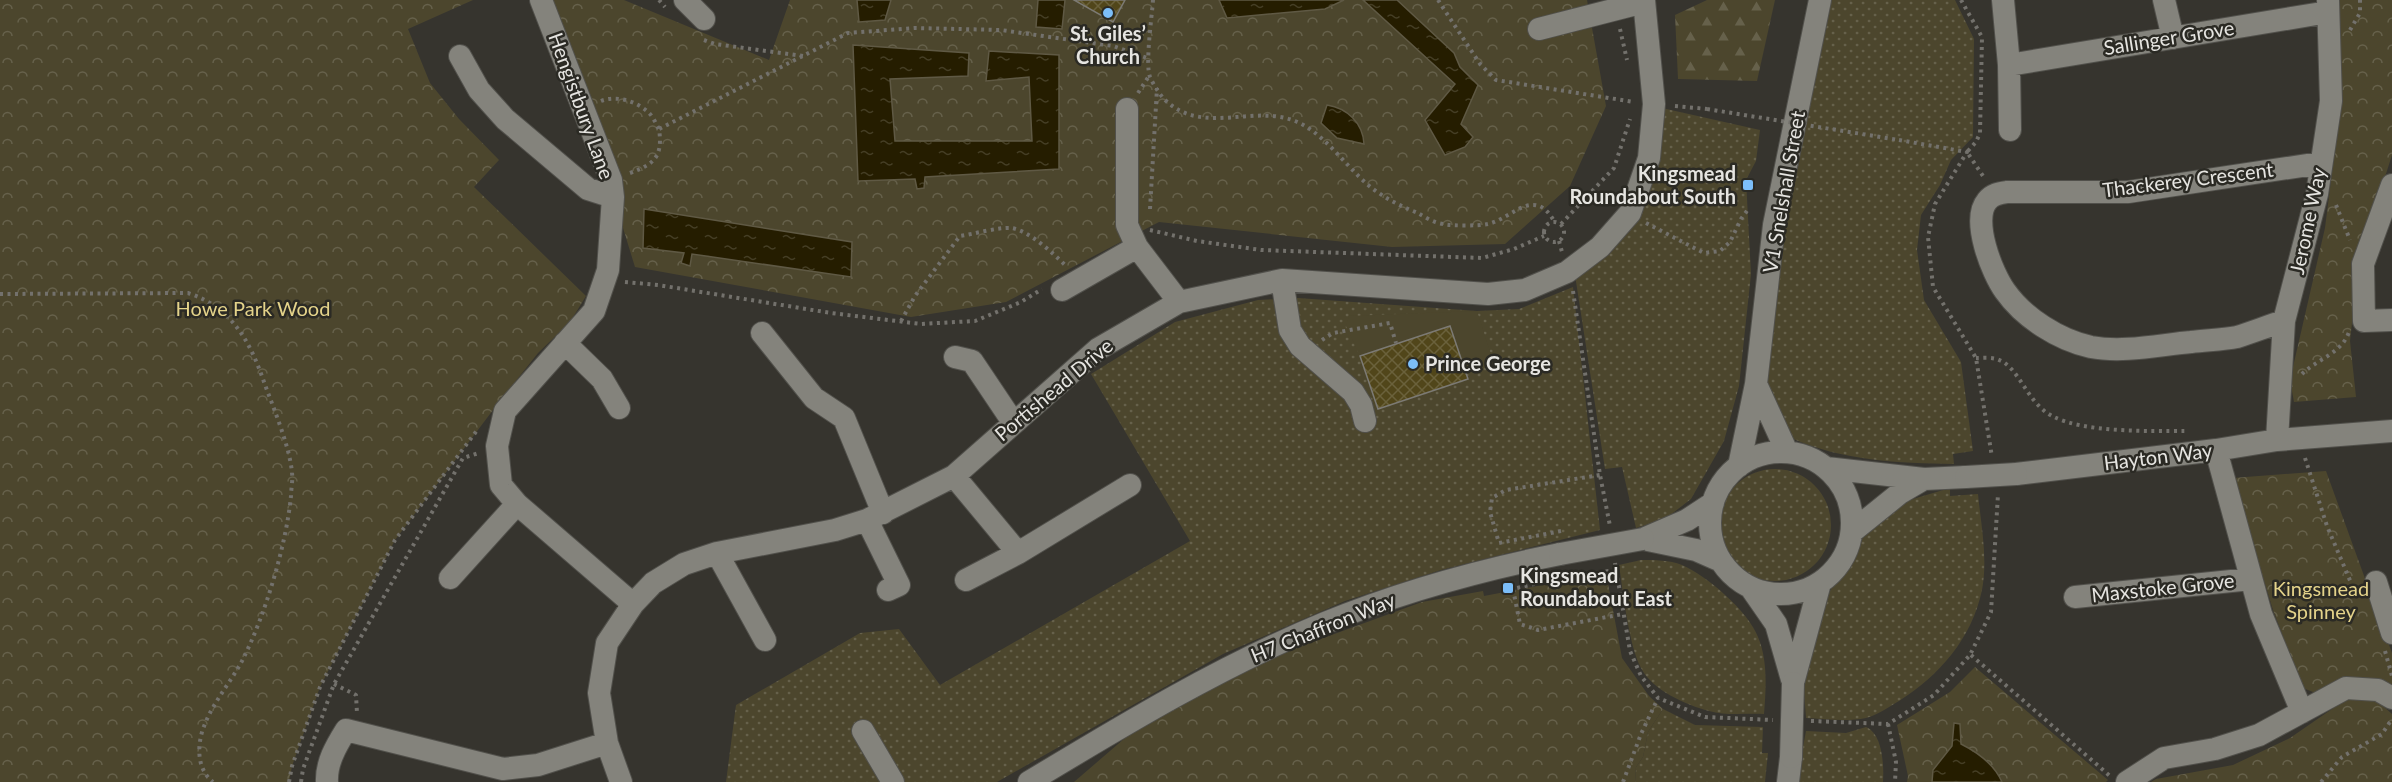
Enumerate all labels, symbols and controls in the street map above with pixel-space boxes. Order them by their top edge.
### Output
marker: St. Giles’ Church [1101,6,1115,20]
street label: Sallinger Grove [2102,15,2236,59]
place label: St. Giles’ Church [1070,21,1146,68]
street label: Hengistbury Lane [544,29,620,182]
street label: V1 Snelshall Street [1757,109,1809,275]
street label: Thackerey Crescent [2101,157,2275,201]
place label: Kingsmead Roundabout South [1569,161,1736,208]
street label: Jerome Way [2284,165,2330,276]
marker: Kingsmead Roundabout South [1741,178,1755,192]
park label: Howe Park Wood [176,296,330,320]
street label: Portishead Drive [989,333,1117,446]
place label: Prince George [1425,351,1551,375]
marker: Prince George [1406,357,1420,371]
street label: Hayton Way [2102,437,2214,475]
place label: Kingsmead Roundabout East [1520,563,1673,610]
street label: Maxstoke Grove [2090,568,2236,606]
park label: Kingsmead Spinney [2273,576,2369,623]
marker: Kingsmead Roundabout East [1501,581,1515,595]
street label: H7 Chaffron Way [1247,587,1399,667]

